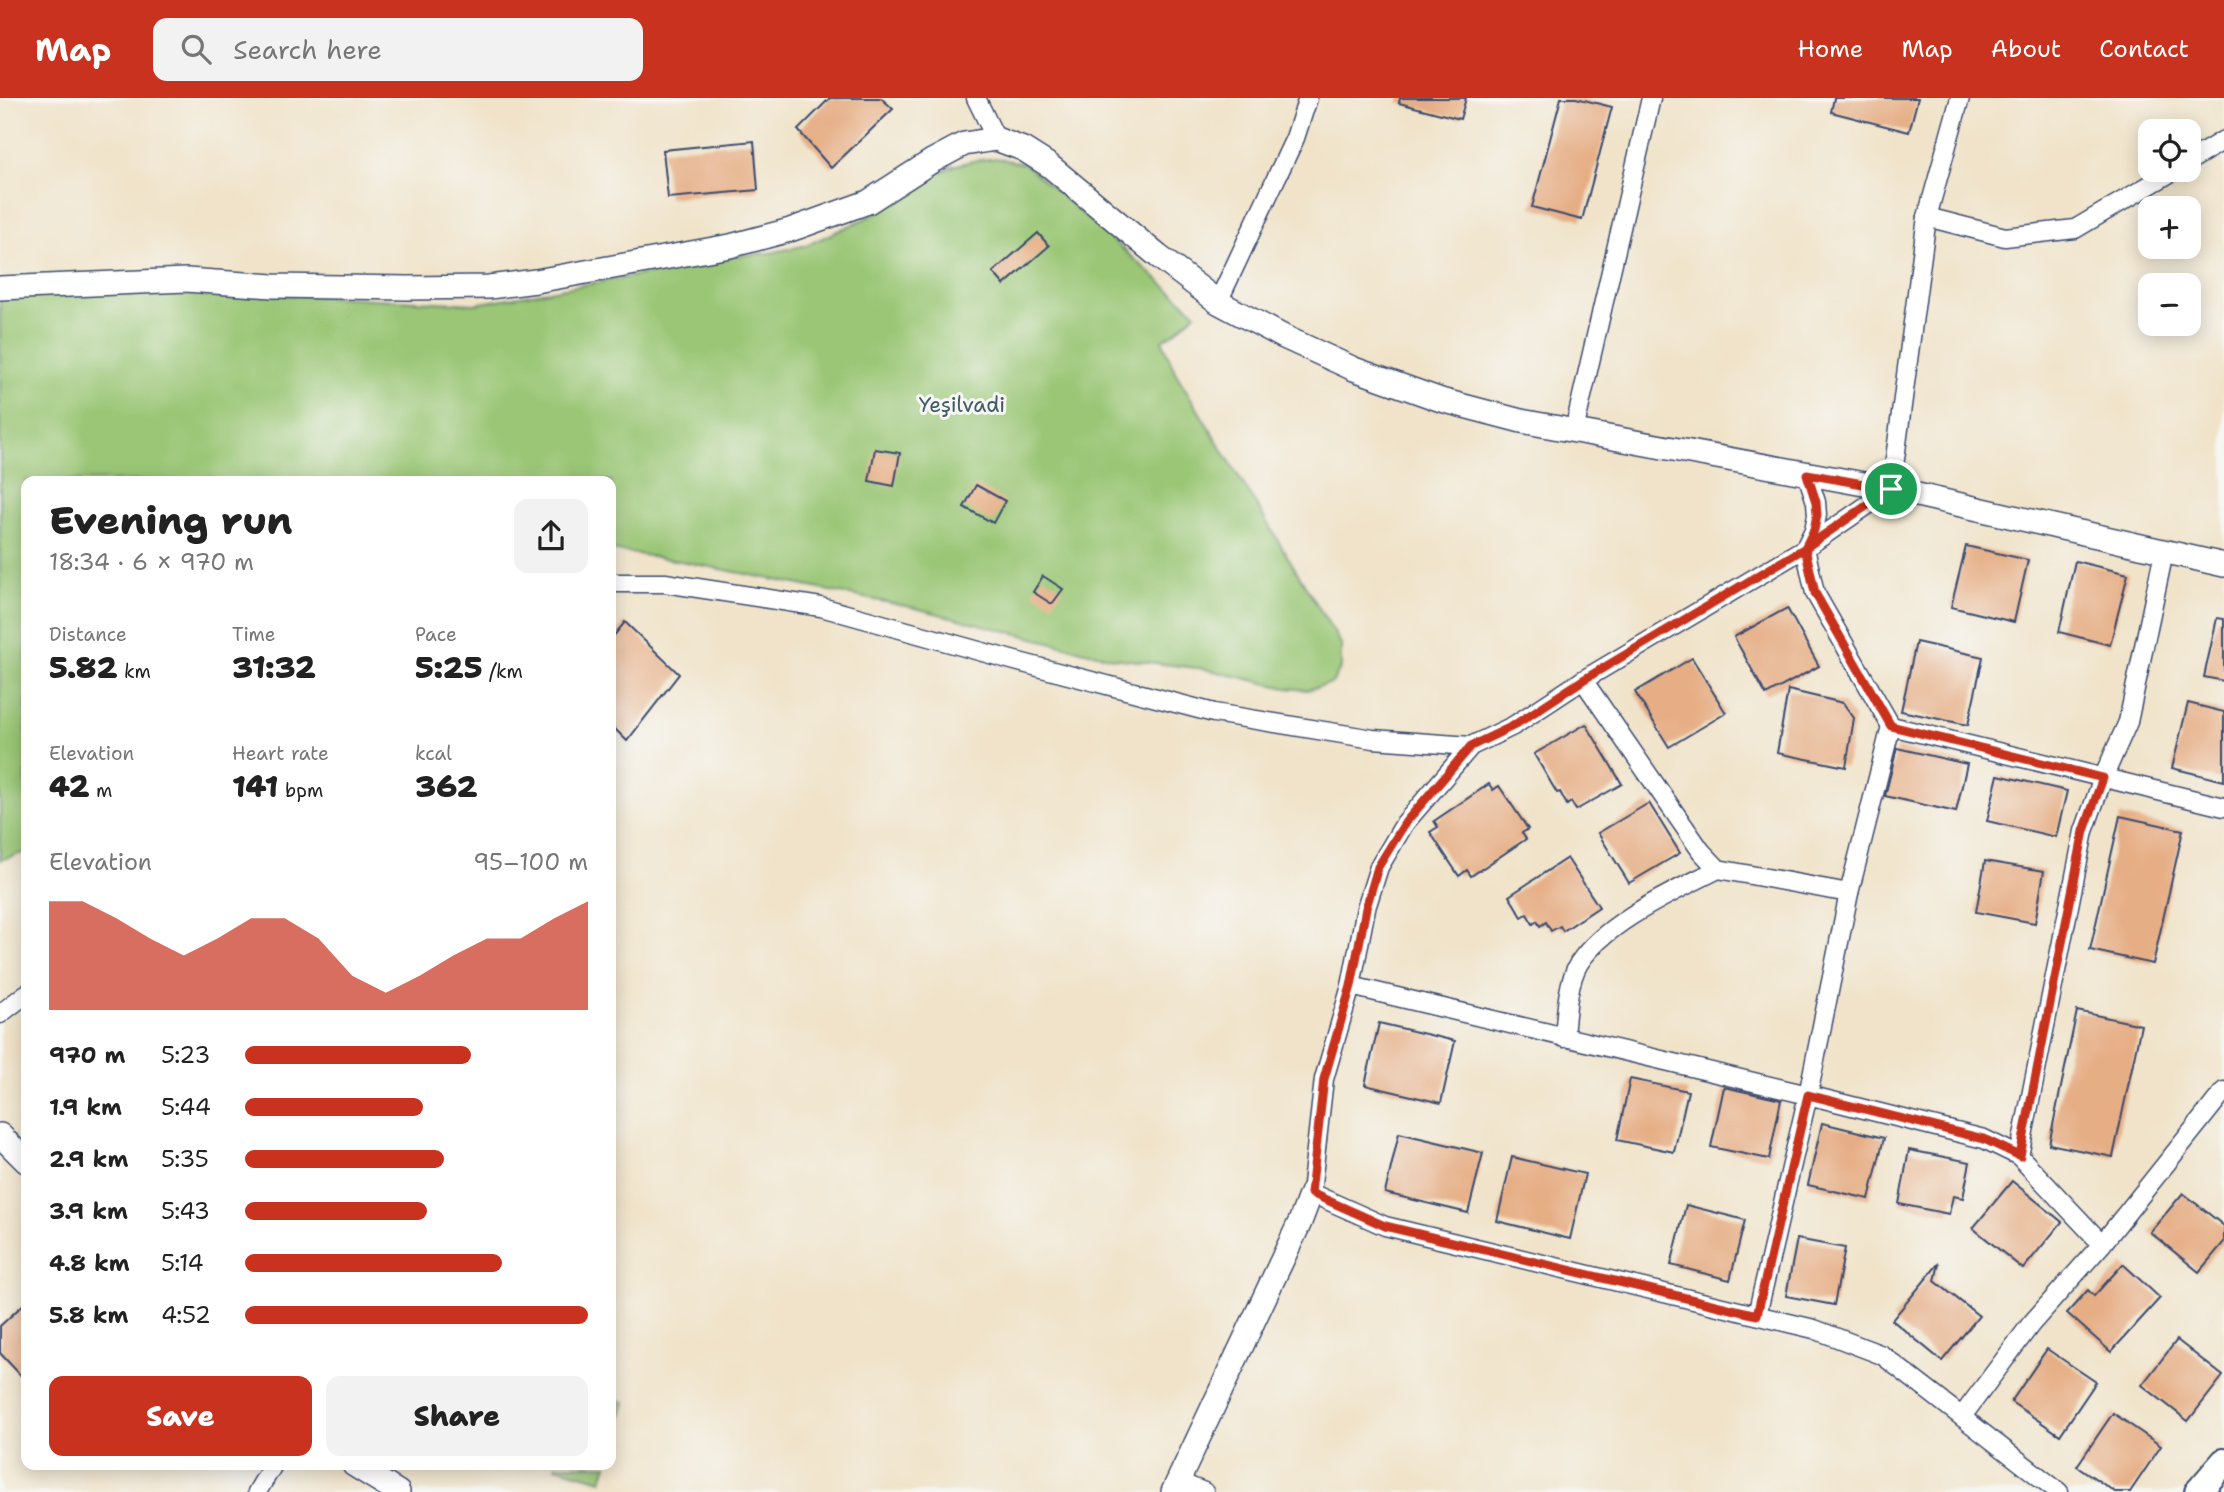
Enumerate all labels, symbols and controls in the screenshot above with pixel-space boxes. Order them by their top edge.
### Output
search box [153,18,643,81]
text: Map [35,27,111,72]
icon: search [177,30,215,68]
text: Search here [233,32,382,67]
text: Home [1797,33,1863,65]
text: Map [1901,33,1953,65]
text: About [1991,33,2061,65]
text: Contact [2099,33,2189,65]
map controls [2138,119,2201,336]
button: locate [2138,119,2201,182]
button: + [2138,196,2201,259]
button: − [2138,273,2201,336]
park label: Yeşilvadi [919,391,1005,419]
pin [1861,459,1921,519]
icon: arrive [1872,470,1910,508]
text: Evening run [49,495,292,546]
button: share [514,499,588,573]
text: 18:34 · 6 × 970 m [49,547,254,577]
text: Distance [49,622,127,647]
text: Time [232,622,276,647]
text: Pace [415,622,457,647]
text: 5.82 [49,647,118,688]
text: 31:32 [232,647,316,688]
text: 5:25 [415,647,483,688]
text: km [118,659,151,684]
text: /km [483,659,523,684]
text: Elevation [49,741,134,766]
text: Heart rate [232,741,329,766]
text: kcal [415,741,452,766]
text: 42 [49,766,90,807]
text: 141 [232,766,279,807]
text: 362 [415,766,478,807]
text: m [90,778,112,803]
text: bpm [279,778,323,803]
text: Elevation [49,847,152,877]
text: 95–100 m [473,847,588,877]
text: 970 m [49,1040,126,1070]
text: 5:23 [161,1040,210,1070]
text: 1.9 km [49,1092,122,1122]
text: 5:44 [161,1092,211,1122]
text: 2.9 km [49,1144,128,1174]
text: 5:35 [161,1144,209,1174]
text: 3.9 km [49,1196,128,1226]
text: 5:43 [161,1196,210,1226]
text: 4.8 km [49,1248,130,1278]
text: 5:14 [161,1248,204,1278]
text: 5.8 km [49,1300,128,1330]
text: 4:52 [161,1300,211,1330]
button: Save [49,1376,312,1456]
button: Share [326,1376,588,1456]

